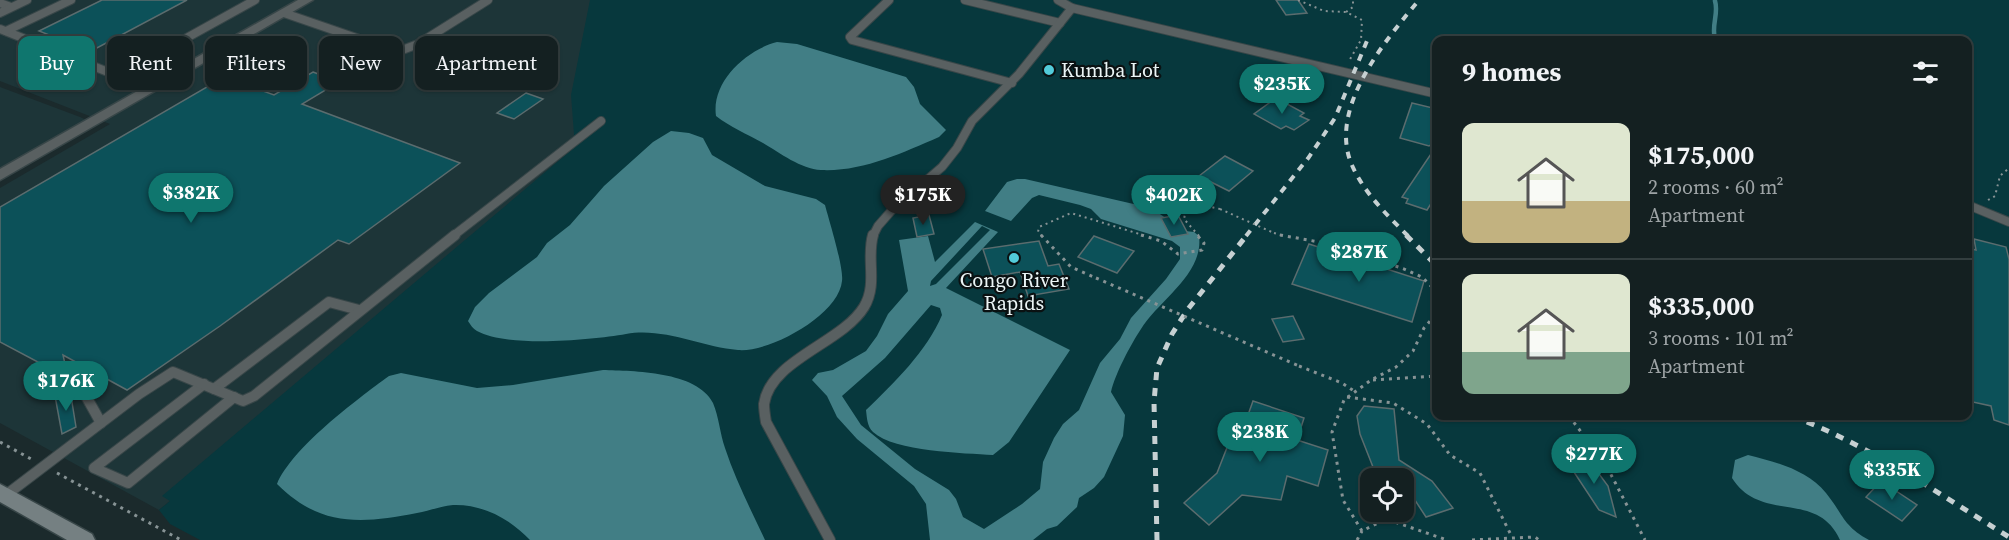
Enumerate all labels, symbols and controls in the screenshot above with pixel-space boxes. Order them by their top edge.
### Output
chip: Buy [18,36,95,90]
chip: Rent [107,36,193,90]
chip: Filters [205,36,307,90]
chip: New [319,36,403,90]
chip: Apartment [415,36,558,90]
text: 9 homes [1462,54,1561,90]
place label: Kumba Lot [1061,56,1160,84]
icon: filters [1909,56,1942,89]
marker: Kumba Lot [1042,63,1056,77]
pin: $235K [1240,64,1324,115]
text: $235K [1253,69,1311,97]
text: $175,000 [1648,137,1754,173]
icon: home [1510,147,1582,219]
pin: $382K [149,173,233,224]
text: 2 rooms · 60 m² [1648,173,1784,201]
pin: $175K [881,175,965,226]
pin: $402K [1132,175,1216,226]
text: $382K [162,178,220,206]
text: $175K [894,180,952,208]
text: $402K [1145,180,1203,208]
text: Apartment [1648,201,1745,229]
pin: $287K [1317,232,1401,283]
text: $287K [1330,237,1388,265]
marker: Congo River Rapids [1007,251,1021,265]
place label: Congo River Rapids [960,266,1069,317]
text: $335,000 [1648,288,1754,324]
icon: home [1510,298,1582,370]
text: 3 rooms · 101 m² [1648,324,1794,352]
text: Apartment [1648,352,1745,380]
pin: $176K [24,361,108,412]
text: $176K [37,366,95,394]
pin: $238K [1218,412,1302,463]
text: $238K [1231,417,1289,445]
pin: $277K [1552,434,1636,485]
text: $277K [1565,439,1623,467]
pin: $335K [1850,450,1934,501]
text: $335K [1863,455,1921,483]
map controls [1360,468,1414,522]
button: locate [1360,468,1414,522]

